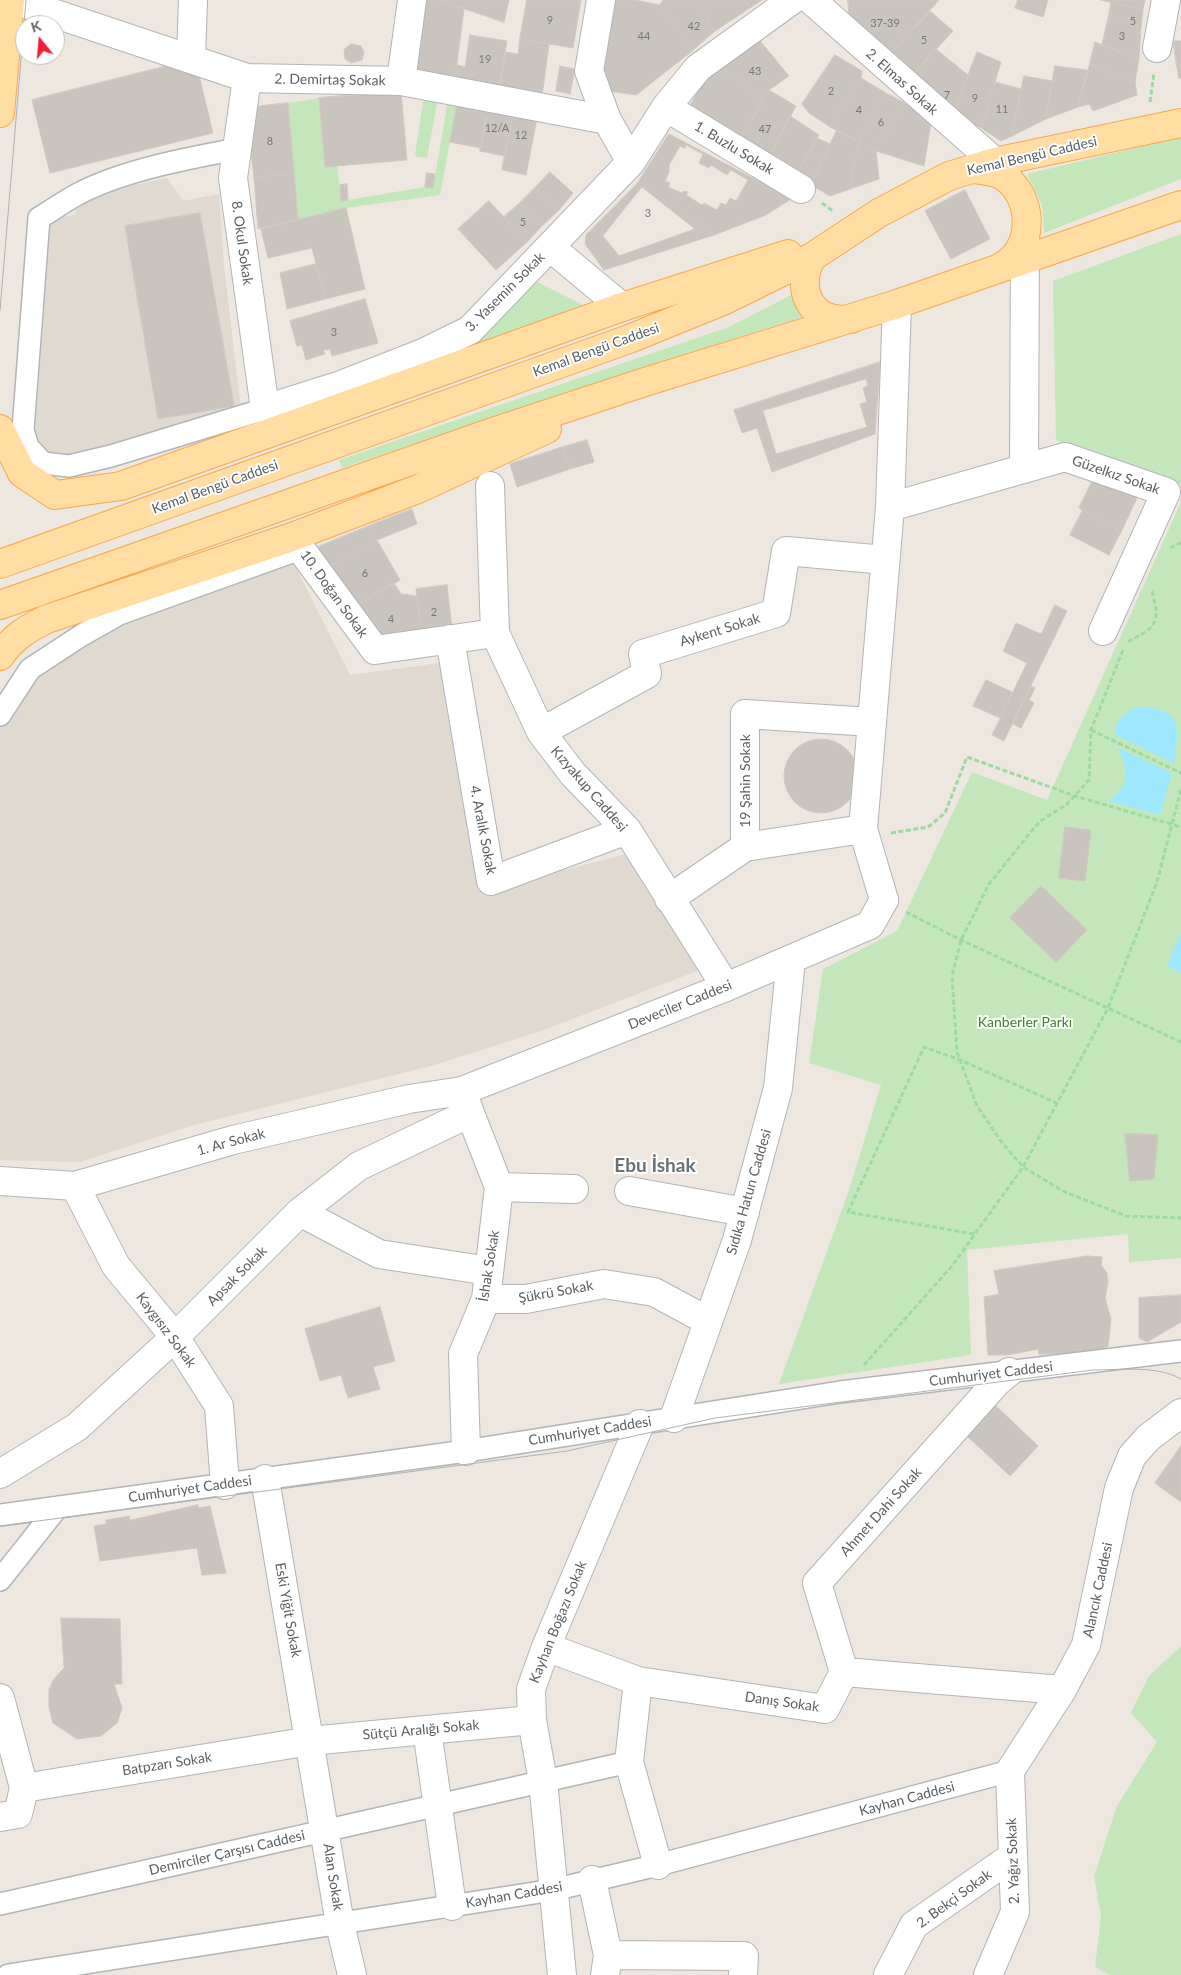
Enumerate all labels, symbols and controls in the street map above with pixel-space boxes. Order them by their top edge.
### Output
house number: 9 [547,13,553,27]
house number: 5 [1130,14,1136,28]
north arrow [15,15,65,65]
house number: 37-39 [870,16,900,30]
text: K [29,17,43,36]
house number: 42 [688,19,700,33]
house number: 44 [638,29,650,43]
house number: 3 [1119,29,1125,43]
house number: 5 [921,33,927,47]
street label: 2. Elmas Sokak [863,45,941,119]
house number: 19 [479,52,491,66]
house number: 43 [749,64,761,78]
street label: 2. Demirtaş Sokak [274,71,386,89]
house number: 2 [828,84,834,98]
house number: 7 [944,88,950,102]
house number: 9 [972,91,978,105]
house number: 11 [996,102,1008,116]
house number: 4 [856,103,862,117]
house number: 6 [878,115,884,129]
street label: 1. Buzlu Sokak [691,118,777,178]
house number: 12/A [485,121,509,135]
house number: 47 [759,122,771,136]
house number: 12 [515,128,527,142]
street label: Kemal Bengü Caddesi [965,133,1099,179]
house number: 8 [267,134,273,148]
street label: 8. Okul Sokak [228,200,256,286]
house number: 3 [645,206,651,220]
house number: 5 [520,215,526,229]
street label: 3. Yasemin Sokak [462,249,548,335]
street label: Kemal Bengü Caddesi [531,319,661,381]
house number: 3 [331,325,337,339]
street label: Güzelkız Sokak [1070,452,1162,498]
street label: Kemal Bengü Caddesi [150,456,280,518]
street label: 10. Doğan Sokak [297,547,371,641]
house number: 6 [362,566,368,580]
house number: 2 [431,605,437,619]
street label: Aykent Sokak [678,610,762,650]
house number: 4 [388,612,394,626]
street label: 19 Şahin Sokak [737,734,753,828]
street label: Kızyakup Caddesi [547,743,631,835]
street label: 4. Aralık Sokak [466,784,500,876]
street label: Deveciler Caddesi [626,977,734,1033]
park label: Kanberler Parkı [978,1014,1072,1030]
street label: 1. Ar Sokak [195,1125,267,1159]
street label: Sıdıka Hatun Caddesi [723,1127,775,1257]
district label: Ebu İshak [614,1155,696,1177]
street label: İshak Sokak [475,1229,503,1303]
street label: Apsak Sokak [204,1243,270,1309]
street label: Şükrü Sokak [517,1277,595,1307]
street label: Kaygısız Sokak [132,1289,200,1371]
street label: Cumhuriyet Caddesi [928,1358,1054,1390]
street label: Cumhuriyet Caddesi [527,1413,653,1449]
street label: Ahmet Dahi Sokak [837,1464,925,1560]
street label: Cumhuriyet Caddesi [127,1472,253,1506]
street label: Alancık Caddesi [1080,1541,1116,1639]
street label: Kayhan Boğazı Sokak [526,1558,590,1686]
street label: Eski Yiğit Sokak [271,1561,305,1659]
street label: Danış Sokak [744,1688,820,1716]
street label: Sütçü Aralığı Sokak [362,1717,480,1743]
street label: Batpzarı Sokak [121,1749,213,1779]
street label: Kayhan Caddesi [857,1778,957,1820]
street label: 2. Yağız Sokak [1003,1818,1023,1904]
street label: Demirciler Çarşısı Caddesi [147,1827,307,1879]
street label: Alan Sokak [319,1842,347,1912]
street label: 2. Bekçi Sokak [913,1866,995,1932]
street label: Kayhan Caddesi [464,1878,564,1912]

